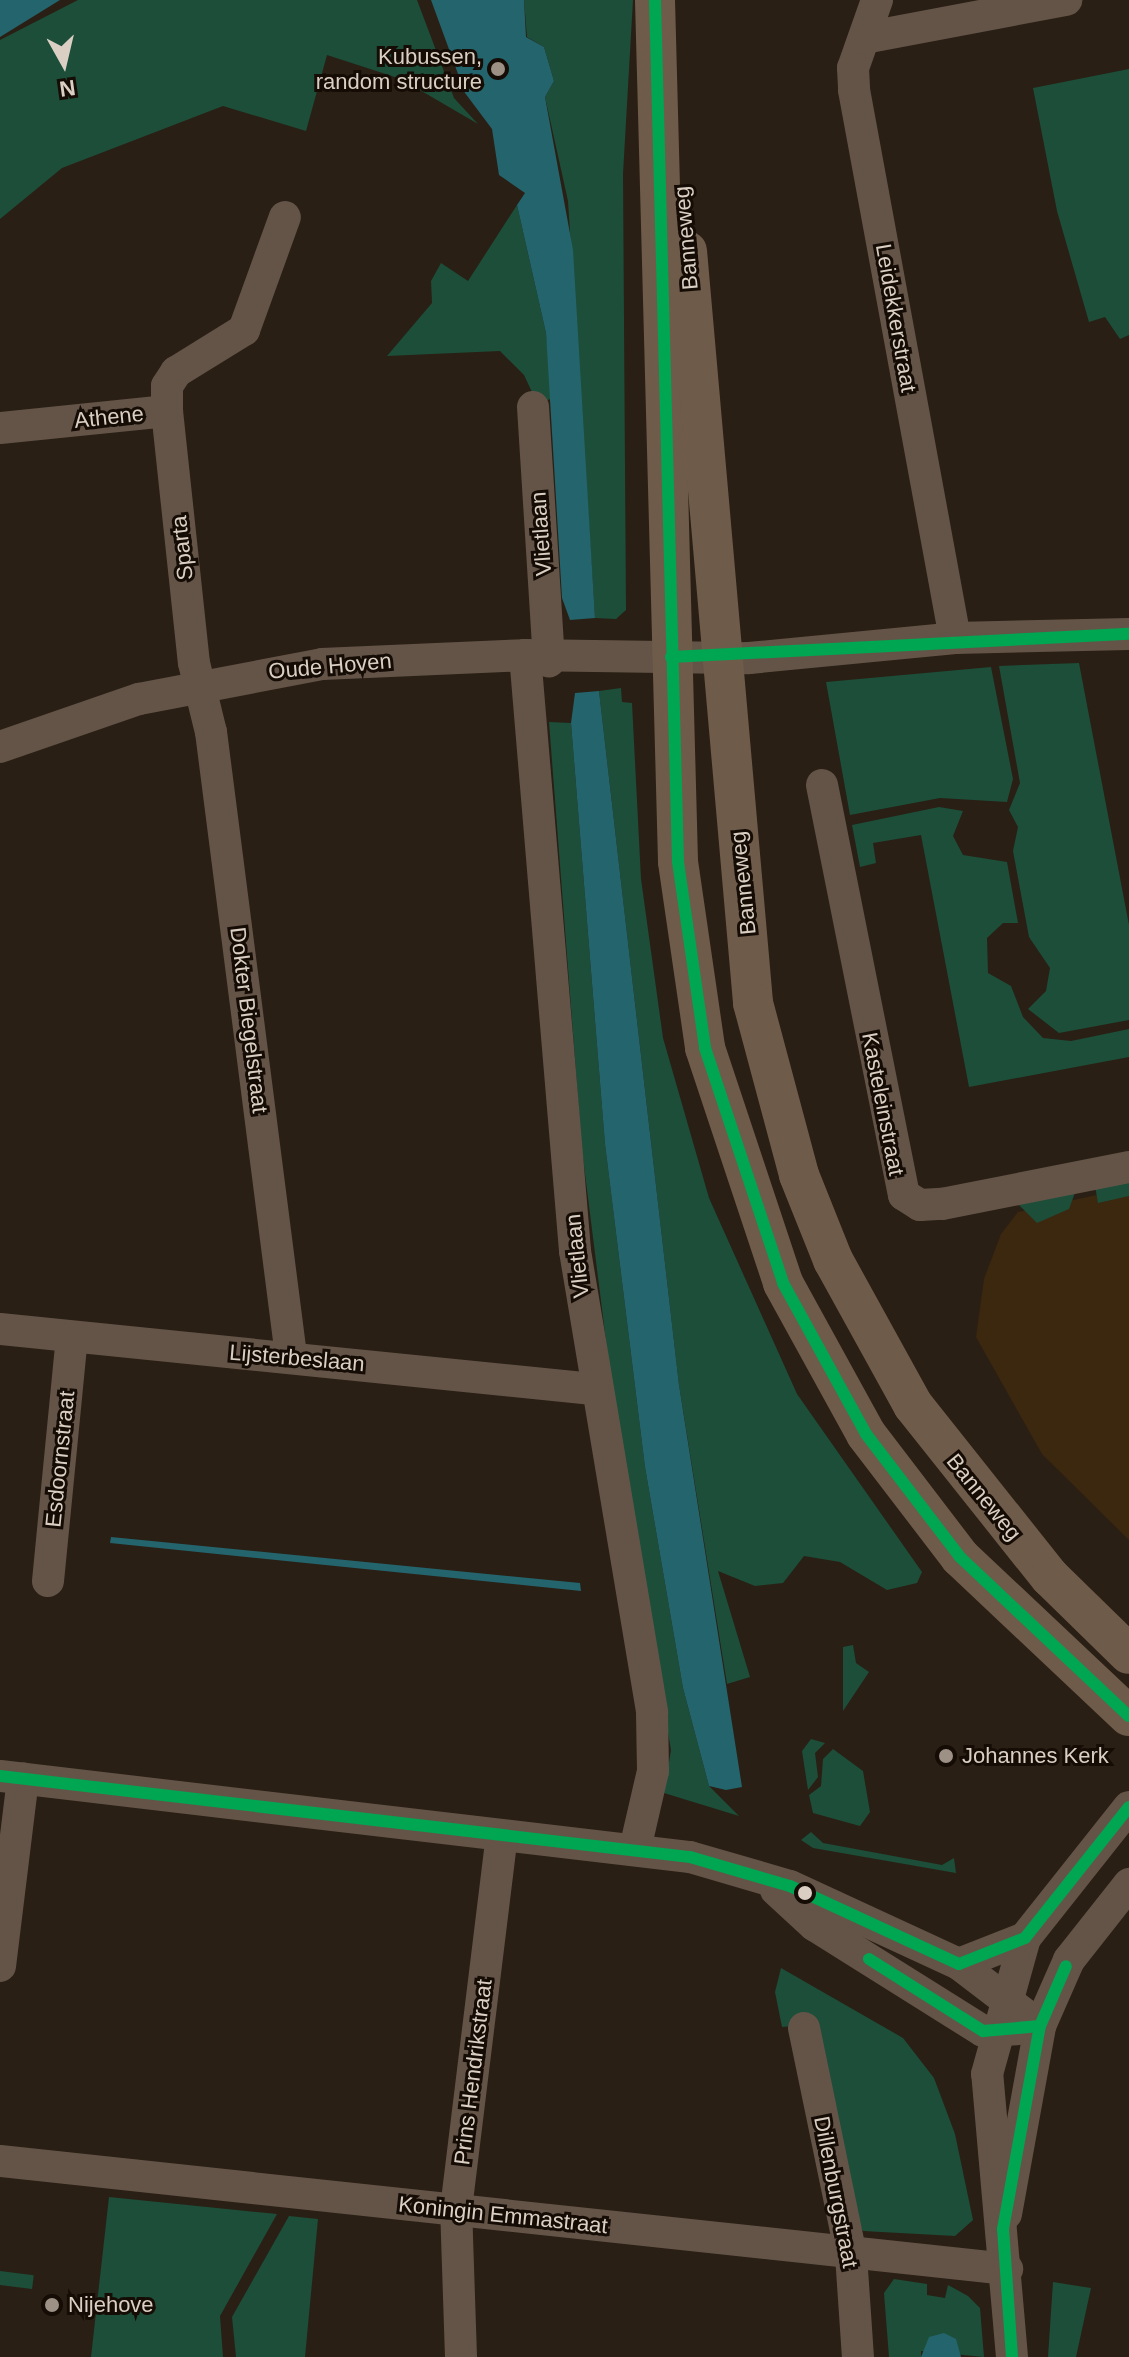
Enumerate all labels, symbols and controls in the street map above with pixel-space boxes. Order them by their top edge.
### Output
north arrow [24,24,104,104]
place label: Kubussen, random structure [316,43,482,94]
marker: Kubussen, random structure [489,60,507,78]
text: N [58,75,77,102]
street label: Banneweg [668,185,704,291]
street label: Leidekkerstraat [870,242,922,394]
street label: Athene [73,400,145,434]
street label: Vlietlaan [525,491,557,577]
street label: Sparta [165,514,199,582]
street label: Oude Hoven [267,647,393,685]
street label: Banneweg [724,830,762,936]
street label: Dokter Biegelstraat [224,926,274,1114]
street label: Kasteleinstraat [856,1030,910,1178]
street label: Vlietlaan [559,1213,595,1299]
street label: Lijsterbeslaan [228,1339,366,1377]
street label: Esdoornstraat [40,1390,80,1528]
street label: Banneweg [941,1448,1027,1546]
place label: Johannes Kerk [962,1743,1109,1769]
marker: Johannes Kerk [937,1747,955,1765]
unlabelled marker [797,1885,813,1901]
street label: Prins Hendrikstraat [448,1978,498,2166]
street label: Dillenburgstraat [808,2114,864,2270]
street label: Koningin Emmastraat [397,2191,609,2239]
place label: Nijehove [68,2292,154,2318]
marker: Nijehove [43,2296,61,2314]

